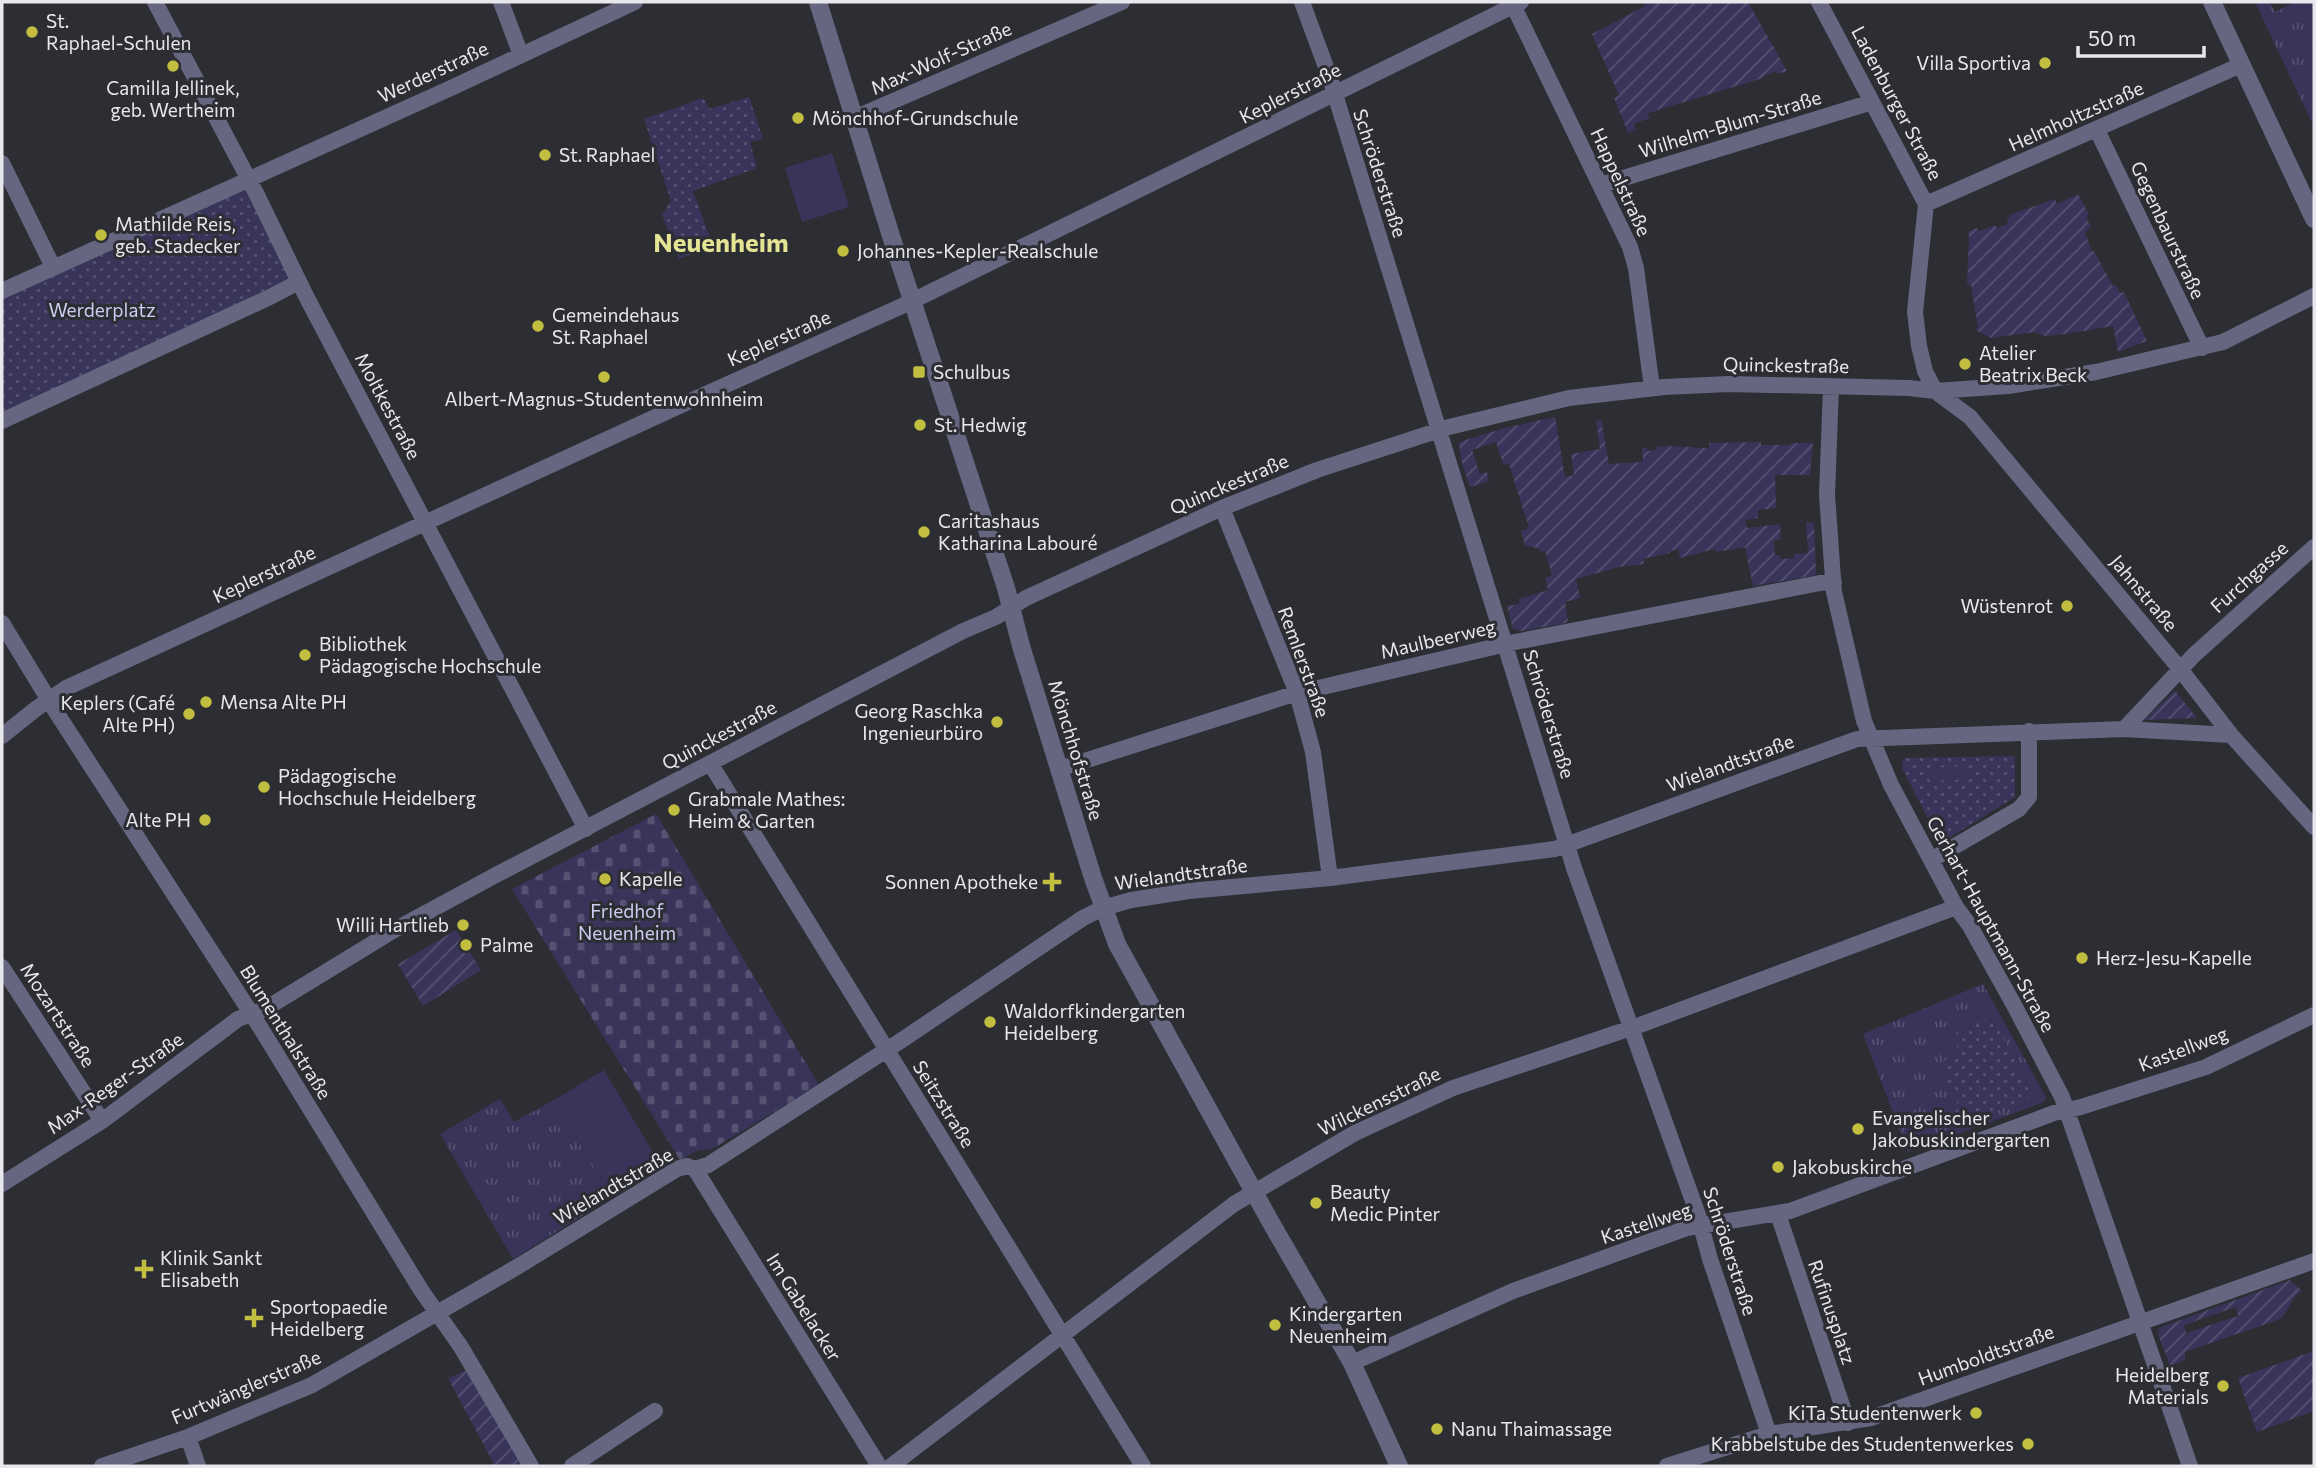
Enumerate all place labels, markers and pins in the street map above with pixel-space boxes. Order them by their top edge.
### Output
place label: St. Raphael-Schulen [46,9,191,54]
marker: St. Raphael-Schulen [24,24,40,40]
place label: Villa Sportiva [1916,51,2031,74]
marker: Villa Sportiva [2037,55,2053,71]
marker: Camilla Jellinek, geb. Wertheim [165,58,181,74]
place label: Camilla Jellinek, geb. Wertheim [106,76,240,121]
place label: Mönchhof-Grundschule [812,106,1018,129]
marker: Mönchhof-Grundschule [790,110,806,126]
place label: St. Raphael [559,143,655,166]
marker: St. Raphael [537,147,553,163]
place label: Mathilde Reis, geb. Stadecker [115,212,241,257]
marker: Mathilde Reis, geb. Stadecker [93,227,109,243]
place label: Johannes-Kepler-Realschule [857,239,1098,262]
marker: Johannes-Kepler-Realschule [835,243,851,259]
place label: Gemeindehaus St. Raphael [552,303,679,348]
marker: Gemeindehaus St. Raphael [530,318,546,334]
place label: Atelier Beatrix Beck [1979,341,2087,386]
marker: Atelier Beatrix Beck [1957,356,1973,372]
place label: Schulbus [933,360,1010,383]
marker: Schulbus [911,364,927,380]
marker: Albert-Magnus-Studentenwohnheim [596,369,612,385]
place label: Albert-Magnus-Studentenwohnheim [445,387,763,410]
place label: St. Hedwig [934,413,1027,436]
marker: St. Hedwig [912,417,928,433]
place label: Caritashaus Katharina Labouré [938,509,1098,554]
marker: Caritashaus Katharina Labouré [916,524,932,540]
place label: Wüstenrot [1961,594,2053,617]
marker: Wüstenrot [2059,598,2075,614]
place label: Bibliothek Pädagogische Hochschule [319,632,541,677]
marker: Bibliothek Pädagogische Hochschule [297,647,313,663]
place label: Mensa Alte PH [220,690,347,713]
place label: Keplers (Café Alte PH) [61,691,175,736]
marker: Mensa Alte PH [198,694,214,710]
place label: Georg Raschka Ingenieurbüro [854,699,983,744]
marker: Keplers (Café Alte PH) [181,706,197,722]
marker: Georg Raschka Ingenieurbüro [989,714,1005,730]
place label: Pädagogische Hochschule Heidelberg [278,764,476,809]
marker: Pädagogische Hochschule Heidelberg [256,779,272,795]
place label: Grabmale Mathes: Heim & Garten [688,787,845,832]
marker: Grabmale Mathes: Heim & Garten [666,802,682,818]
place label: Alte PH [126,808,191,831]
marker: Alte PH [197,812,213,828]
place label: Kapelle [619,867,683,890]
place label: Sonnen Apotheke [885,870,1038,893]
marker: Kapelle [597,871,613,887]
marker: Sonnen Apotheke [1044,874,1060,890]
place label: Willi Hartlieb [336,913,449,936]
marker: Willi Hartlieb [455,917,471,933]
place label: Palme [480,933,533,956]
marker: Palme [458,937,474,953]
place label: Herz-Jesu-Kapelle [2096,946,2252,969]
marker: Herz-Jesu-Kapelle [2074,950,2090,966]
place label: Waldorfkindergarten Heidelberg [1004,999,1185,1044]
marker: Waldorfkindergarten Heidelberg [982,1014,998,1030]
place label: Evangelischer Jakobuskindergarten [1872,1106,2050,1151]
marker: Evangelischer Jakobuskindergarten [1850,1121,1866,1137]
place label: Jakobuskirche [1792,1155,1912,1178]
marker: Jakobuskirche [1770,1159,1786,1175]
place label: Beauty Medic Pinter [1330,1180,1440,1225]
marker: Beauty Medic Pinter [1308,1195,1324,1211]
place label: Klinik Sankt Elisabeth [160,1246,262,1291]
marker: Klinik Sankt Elisabeth [134,1259,154,1279]
place label: Sportopaedie Heidelberg [270,1295,387,1340]
place label: Kindergarten Neuenheim [1289,1302,1402,1347]
marker: Sportopaedie Heidelberg [244,1308,264,1328]
marker: Kindergarten Neuenheim [1267,1317,1283,1333]
place label: Heidelberg Materials [2115,1363,2209,1408]
marker: Heidelberg Materials [2215,1378,2231,1394]
place label: KiTa Studentenwerk [1788,1401,1962,1424]
marker: KiTa Studentenwerk [1968,1405,1984,1421]
place label: Nanu Thaimassage [1451,1417,1612,1440]
marker: Nanu Thaimassage [1429,1421,1445,1437]
place label: Krabbelstube des Studentenwerkes [1711,1432,2014,1455]
marker: Krabbelstube des Studentenwerkes [2020,1436,2036,1452]

